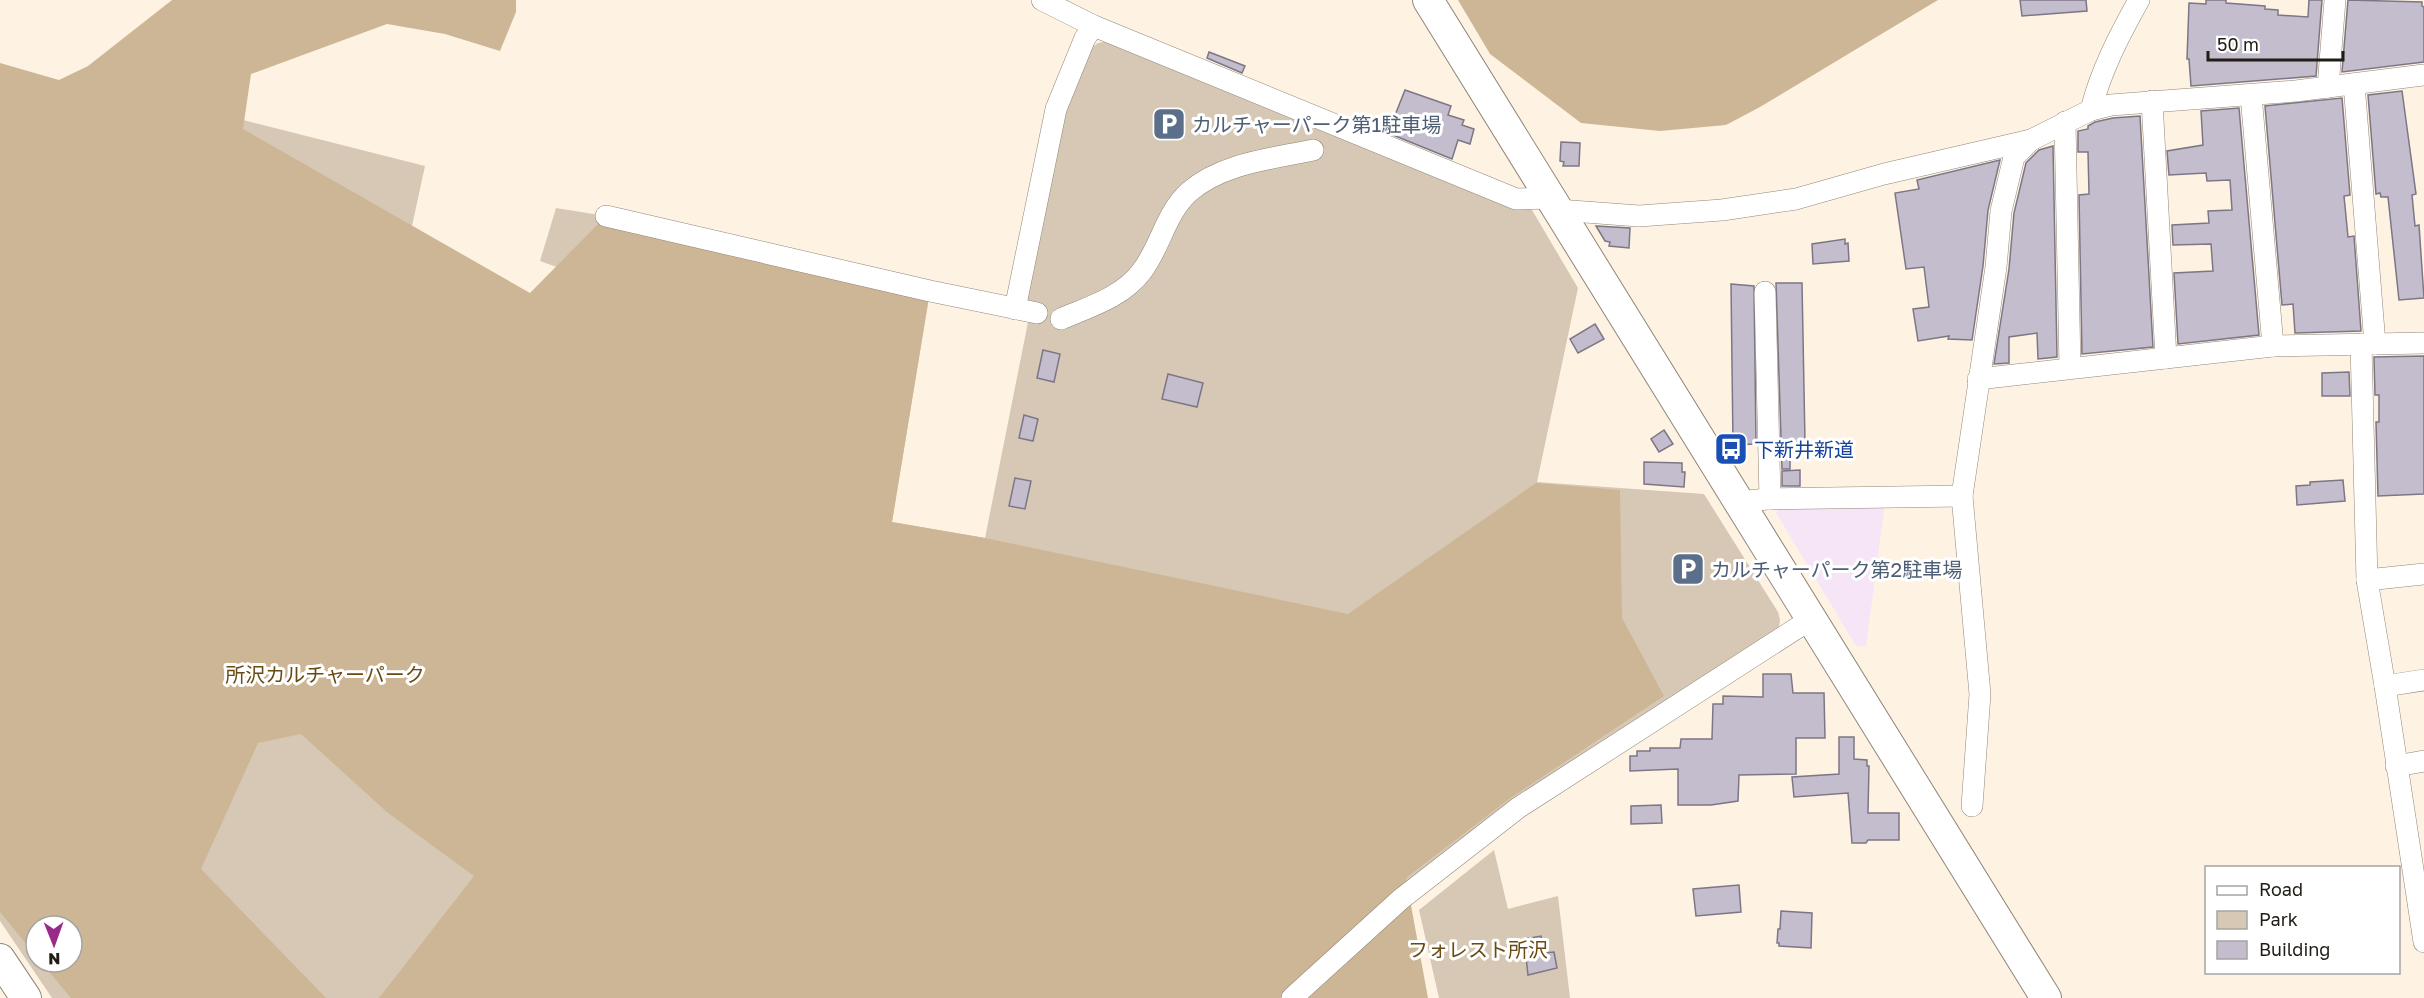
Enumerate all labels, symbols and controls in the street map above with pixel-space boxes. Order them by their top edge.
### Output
scale bar [2208,24,2343,62]
text: 50 m [2217,33,2259,55]
parking icon: カルチャーパーク第1駐車場 [1151,106,1187,142]
place label: カルチャーパーク第1駐車場 [1192,112,1441,136]
bus stop icon: 下新井新道 [1713,431,1749,467]
place label: 下新井新道 [1754,437,1854,461]
parking icon: カルチャーパーク第2駐車場 [1670,551,1706,587]
place label: カルチャーパーク第2駐車場 [1711,557,1962,581]
park label: 所沢カルチャーパーク [225,662,425,686]
legend [2205,866,2400,974]
text: Road [2259,878,2303,900]
text: Park [2259,908,2298,930]
north arrow [24,914,84,974]
park label: フォレスト所沢 [1408,937,1548,961]
text: Building [2259,938,2330,960]
text: N [48,949,61,969]

